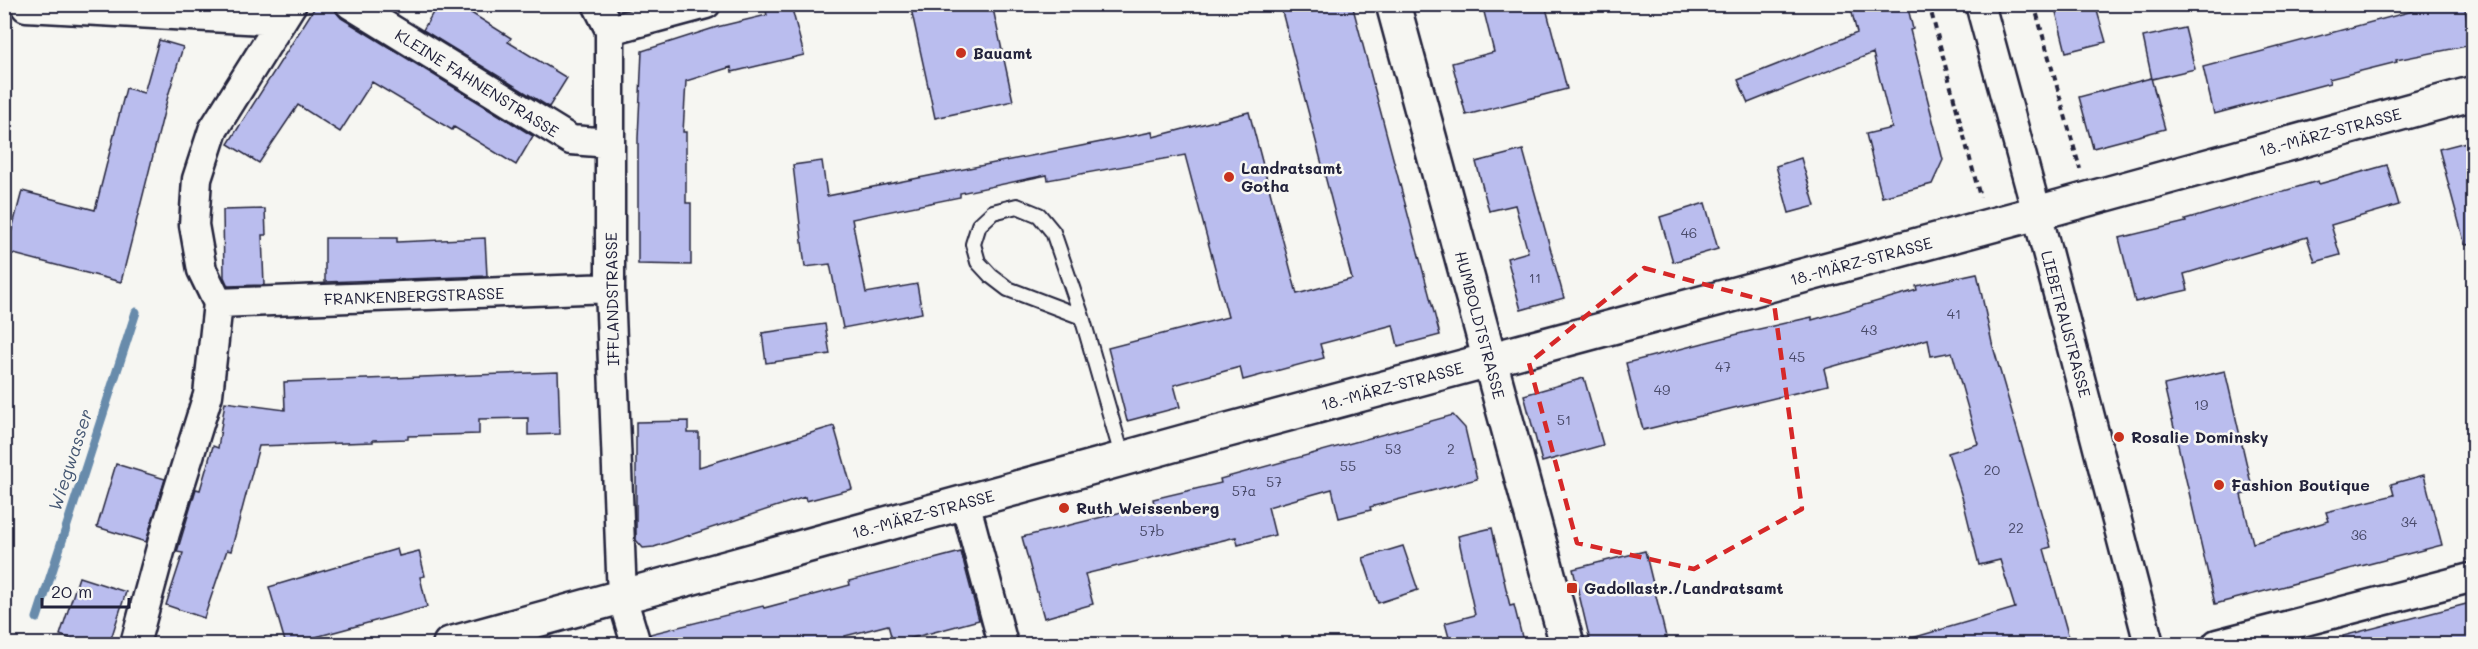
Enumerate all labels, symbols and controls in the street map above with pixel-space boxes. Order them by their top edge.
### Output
street label: KLEINE FAHNENSTRASSE [391,24,563,142]
place label: Bauamt [973,42,1032,63]
marker: Bauamt [954,46,968,60]
street label: 18.-MÄRZ-STRASSE [2256,102,2403,161]
place label: Landratsamt Gotha [1241,157,1342,196]
marker: Landratsamt Gotha [1222,170,1236,184]
house number: 46 [1681,223,1697,242]
street label: 18.-MÄRZ-STRASSE [1787,231,1934,290]
street label: IFFLANDSTRASSE [600,232,623,366]
street label: LIEBETRAUSTRASSE [2037,248,2096,400]
street label: HUMBOLDTSTRASSE [1451,249,1510,401]
house number: 11 [1529,268,1541,287]
street label: FRANKENBERGSTRASSE [323,282,505,309]
house number: 41 [1947,304,1961,323]
house number: 43 [1861,320,1877,339]
house number: 45 [1789,347,1805,366]
street label: 18.-MÄRZ-STRASSE [1318,356,1465,415]
house number: 47 [1715,357,1731,376]
house number: 49 [1654,380,1670,399]
house number: 19 [2194,395,2208,414]
water label: Wiegwasser [42,406,98,514]
house number: 51 [1557,410,1571,429]
place label: Rosalie Dominsky [2131,426,2269,447]
marker: Rosalie Dominsky [2112,430,2126,444]
house number: 53 [1385,439,1401,458]
house number: 2 [1447,439,1455,458]
house number: 55 [1340,456,1356,475]
house number: 20 [1984,460,2001,479]
house number: 57 [1266,472,1282,491]
place label: Fashion Boutique [2231,474,2370,495]
marker: Fashion Boutique [2212,478,2226,492]
house number: 57a [1232,481,1256,500]
street label: 18.-MÄRZ-STRASSE [849,484,996,543]
place label: Ruth Weissenberg [1076,497,1219,518]
marker: Ruth Weissenberg [1057,501,1071,515]
house number: 34 [2401,512,2418,531]
house number: 22 [2008,518,2024,537]
house number: 57b [1140,521,1165,540]
house number: 36 [2351,525,2367,544]
scale bar [42,571,129,609]
place label: Gadollastr./Landratsamt [1584,577,1784,598]
text: 20 m [51,579,92,603]
marker: Gadollastr./Landratsamt [1565,581,1579,595]

